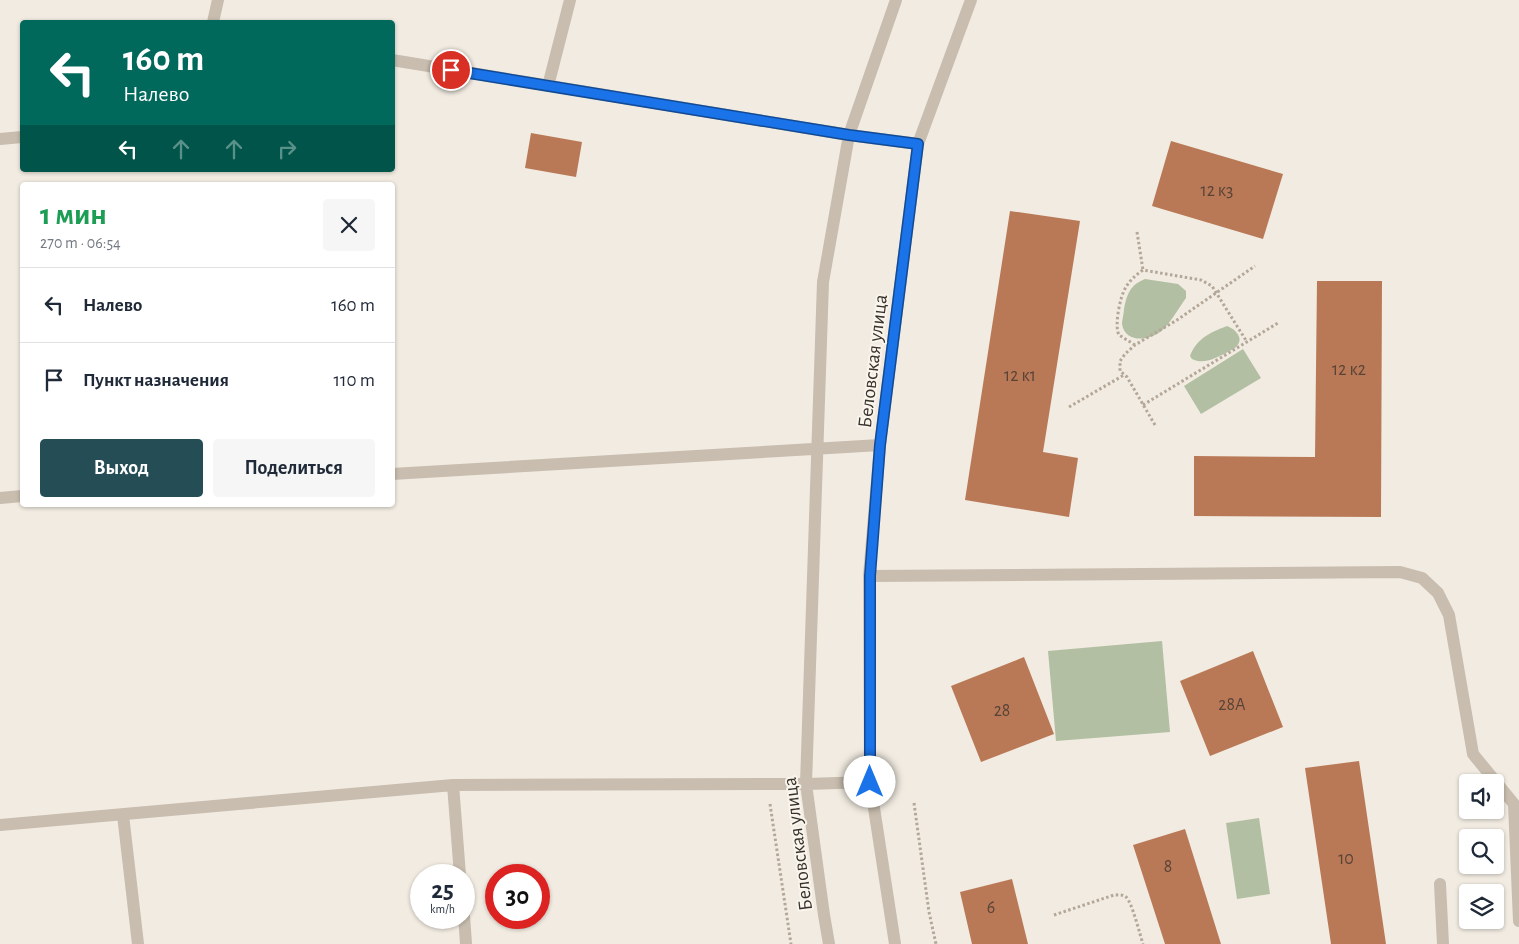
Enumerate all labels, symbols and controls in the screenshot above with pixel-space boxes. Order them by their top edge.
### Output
icon: left [40,40,105,105]
text: 160 m [123,42,204,77]
pin [430,49,472,91]
icon: arrive [437,56,465,84]
text: Налево [123,83,189,105]
icon: left [114,135,142,163]
icon: ahead [167,135,195,163]
icon: ahead [220,135,248,163]
icon: right [273,135,301,163]
house number: 12 к3 [1200,182,1234,200]
button: close [323,199,375,251]
text: 1 мин [40,200,107,230]
text: 270 m · 06:54 [40,235,121,251]
icon: left [40,291,68,319]
street label: Беловская улица [855,293,891,429]
text: Налево [83,296,142,315]
text: 160 m [331,296,375,315]
house number: 12 к2 [1332,361,1366,379]
icon: arrive [40,366,68,394]
house number: 12 к1 [1004,367,1036,385]
text: Пункт назначения [83,371,229,390]
text: 110 m [334,371,375,390]
button: Выход [40,439,203,497]
button: Поделиться [213,439,375,497]
house number: 28А [1218,696,1246,714]
house number: 28 [994,702,1010,720]
position arrow [843,755,895,807]
map controls [1459,774,1504,929]
button: sound [1459,774,1504,819]
street label: Беловская улица [780,776,816,912]
button: search [1459,829,1504,874]
house number: 10 [1338,850,1354,868]
house number: 8 [1164,858,1172,876]
speed limit sign: 30 [485,864,550,929]
text: 25 [431,878,454,903]
button: layers [1459,884,1504,929]
house number: 6 [987,899,995,917]
text: km/h [430,903,455,915]

